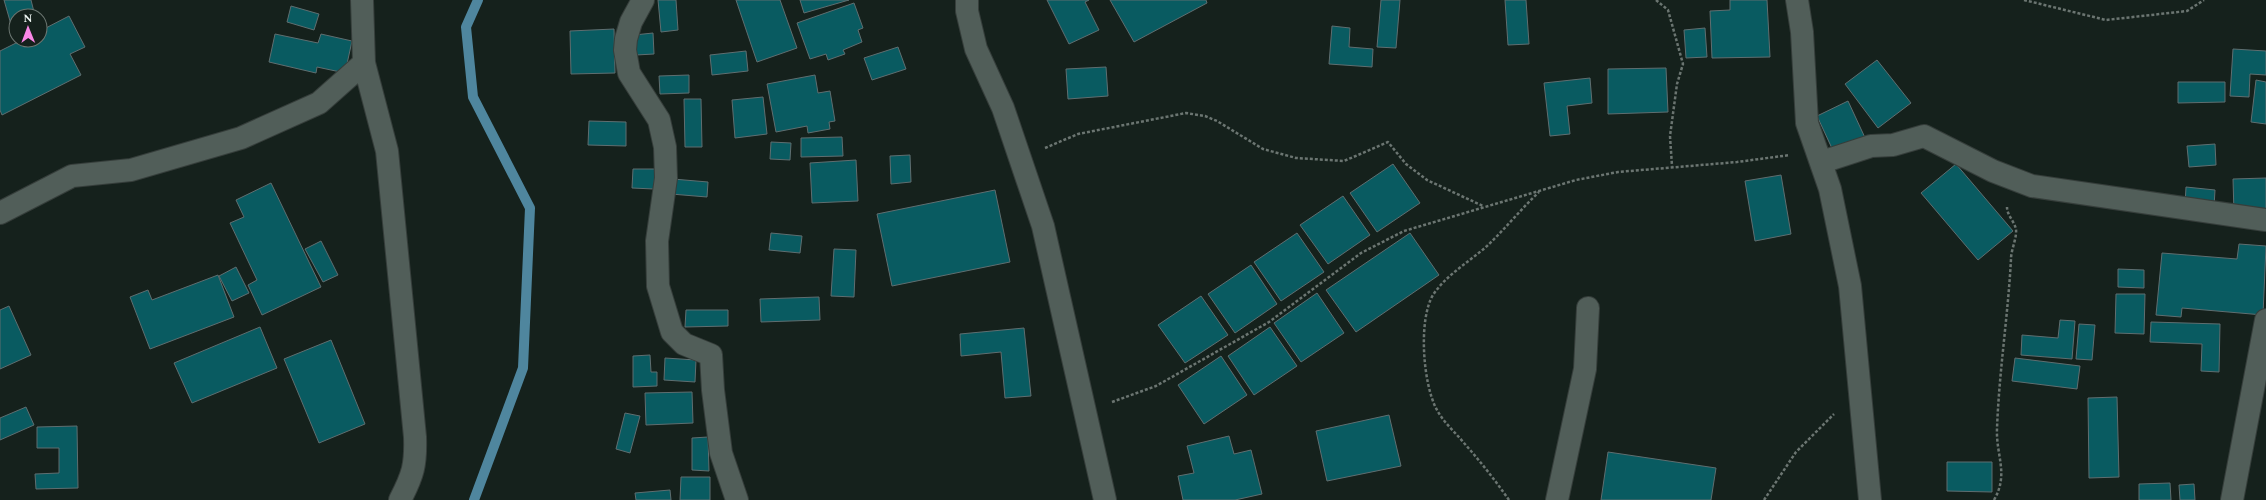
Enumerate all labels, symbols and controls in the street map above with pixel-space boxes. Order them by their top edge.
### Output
north arrow [8,8,48,48]
text: N [23,10,32,27]

